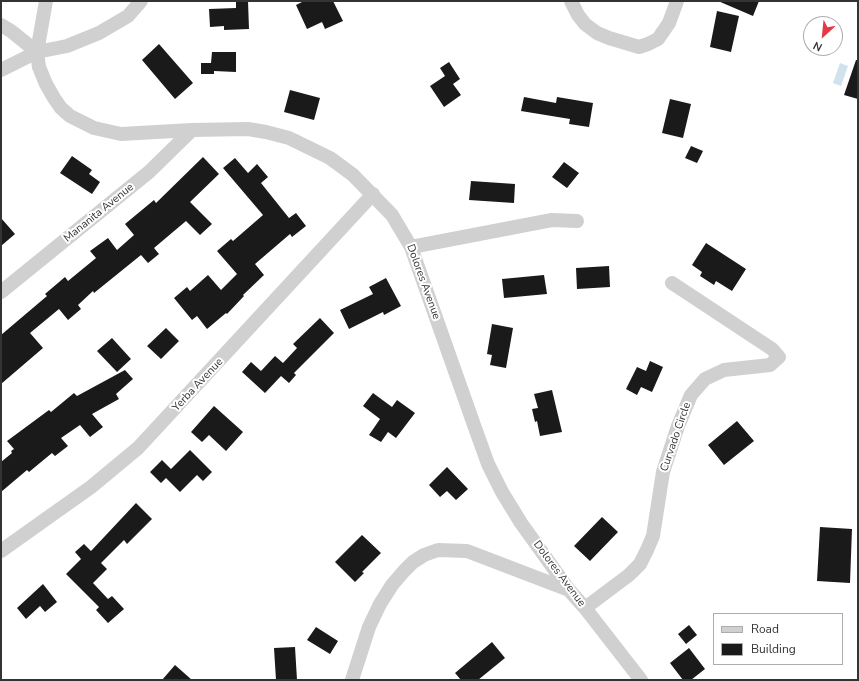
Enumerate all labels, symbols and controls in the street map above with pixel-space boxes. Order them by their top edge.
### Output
north arrow [803,16,843,56]
text: N [811,38,825,55]
street label: Mananita Avenue [61,181,137,245]
street label: Dolores Avenue [403,243,443,321]
street label: Yerba Avenue [170,356,226,414]
street label: Curvado Circle [658,401,694,473]
street label: Dolores Avenue [530,539,588,609]
legend [713,613,843,665]
text: Road [751,621,779,637]
text: Building [751,641,796,657]

